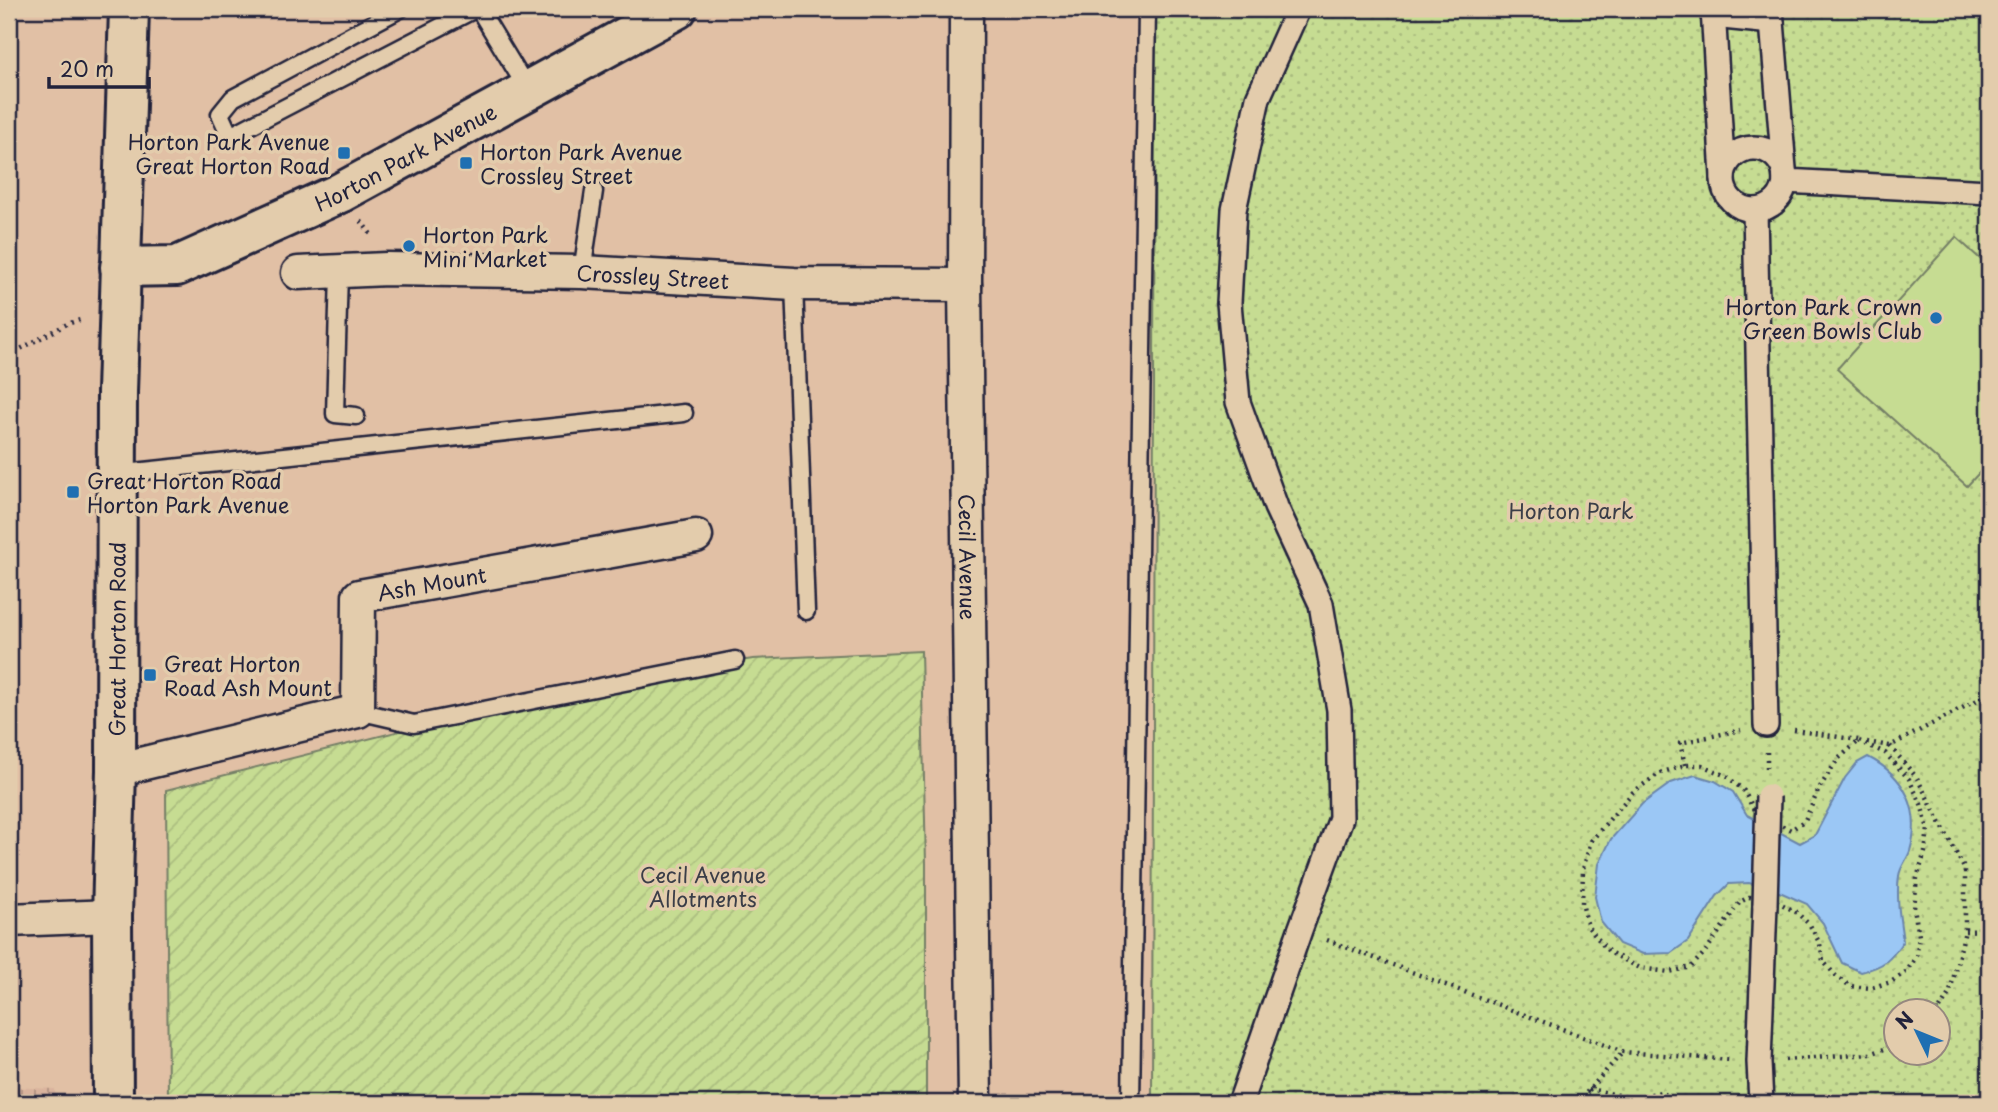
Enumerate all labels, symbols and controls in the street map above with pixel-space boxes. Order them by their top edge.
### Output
scale bar [49,46,149,90]
text: 20 m [60,52,114,84]
street label: Horton Park Avenue [309,95,502,219]
place label: Horton Park Avenue Great Horton Road [128,125,330,181]
place label: Horton Park Avenue Crossley Street [480,135,682,191]
marker: Horton Park Avenue Great Horton Road [336,145,352,161]
marker: Horton Park Avenue Crossley Street [458,155,474,171]
place label: Horton Park Mini Market [423,218,548,274]
marker: Horton Park Mini Market [401,238,417,254]
street label: Crossley Street [576,256,730,296]
place label: Horton Park Crown Green Bowls Club [1726,290,1922,346]
marker: Horton Park Crown Green Bowls Club [1928,310,1944,326]
place label: Great Horton Road Horton Park Avenue [87,464,289,520]
marker: Great Horton Road Horton Park Avenue [65,484,81,500]
street label: Cecil Avenue [952,494,985,620]
park label: Horton Park [1508,494,1634,526]
street label: Great Horton Road [100,542,133,737]
street label: Ash Mount [375,558,489,608]
place label: Great Horton Road Ash Mount [164,647,332,703]
marker: Great Horton Road Ash Mount [142,667,158,683]
park label: Cecil Avenue Allotments [640,858,766,914]
north arrow [1882,996,1952,1066]
text: N [1888,1005,1919,1035]

